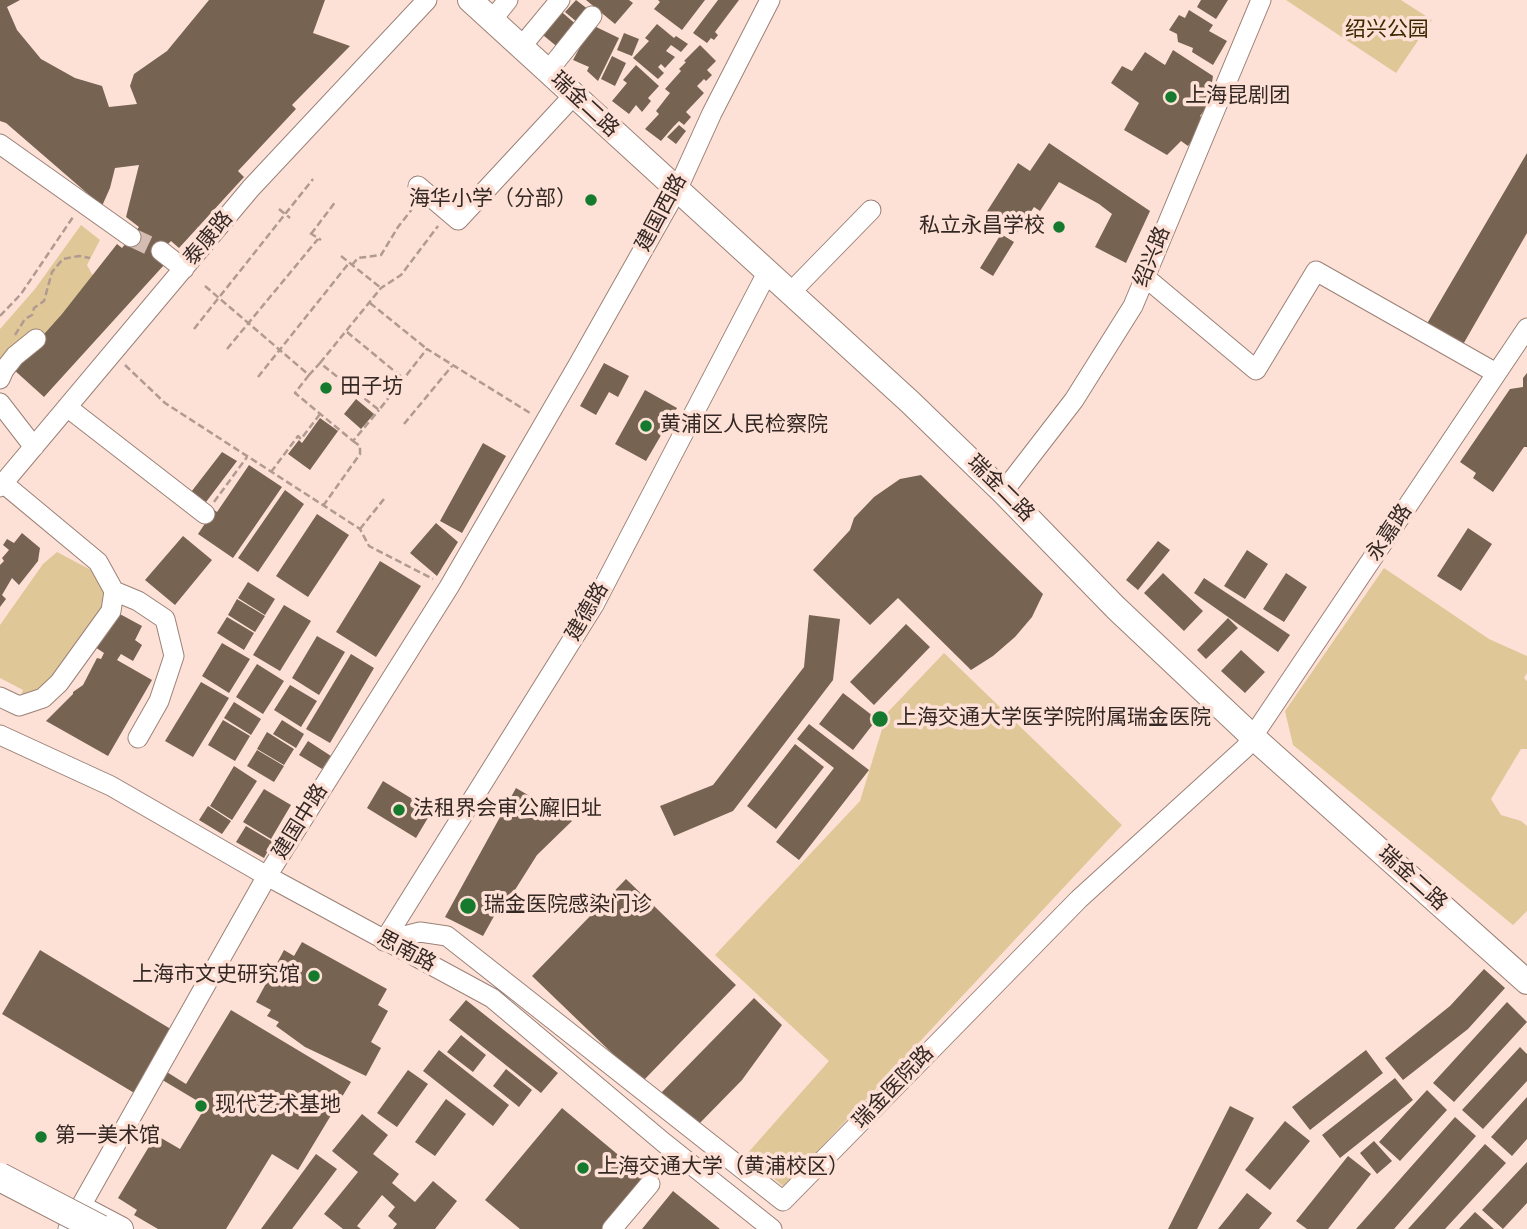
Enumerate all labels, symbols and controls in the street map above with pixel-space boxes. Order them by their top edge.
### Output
park label: 绍兴公园 [1345,18,1429,44]
street label: 瑞金二路 [545,67,623,143]
place label: 上海昆剧团 [1185,84,1290,110]
marker: 上海昆剧团 [1163,89,1179,105]
street label: 建国西路 [631,170,693,256]
place label: 海华小学（分部） [409,187,577,213]
marker: 海华小学（分部） [583,192,599,208]
street label: 泰康路 [179,207,239,271]
place label: 私立永昌学校 [919,214,1045,240]
marker: 私立永昌学校 [1051,219,1067,235]
street label: 绍兴路 [1130,223,1176,291]
place label: 田子坊 [340,375,403,401]
marker: 田子坊 [318,380,334,396]
place label: 黄浦区人民检察院 [660,413,828,439]
marker: 黄浦区人民检察院 [638,418,654,434]
street label: 瑞金二路 [961,450,1039,528]
street label: 永嘉路 [1362,500,1418,566]
street label: 建德路 [561,578,615,646]
place label: 上海交通大学医学院附属瑞金医院 [896,706,1211,732]
marker: 上海交通大学医学院附属瑞金医院 [870,709,890,729]
street label: 建国中路 [268,780,334,864]
place label: 法租界会审公廨旧址 [413,797,602,823]
marker: 法租界会审公廨旧址 [391,802,407,818]
street label: 瑞金二路 [1372,842,1452,916]
place label: 瑞金医院感染门诊 [484,893,652,919]
marker: 瑞金医院感染门诊 [458,896,478,916]
street label: 思南路 [372,926,440,978]
place label: 上海市文史研究馆 [132,963,300,989]
marker: 上海市文史研究馆 [306,968,322,984]
street label: 瑞金医院路 [848,1041,940,1135]
place label: 现代艺术基地 [215,1093,341,1119]
marker: 现代艺术基地 [193,1098,209,1114]
place label: 第一美术馆 [55,1124,160,1150]
marker: 第一美术馆 [33,1129,49,1145]
place label: 上海交通大学（黄浦校区） [597,1155,849,1181]
marker: 上海交通大学（黄浦校区） [575,1160,591,1176]

